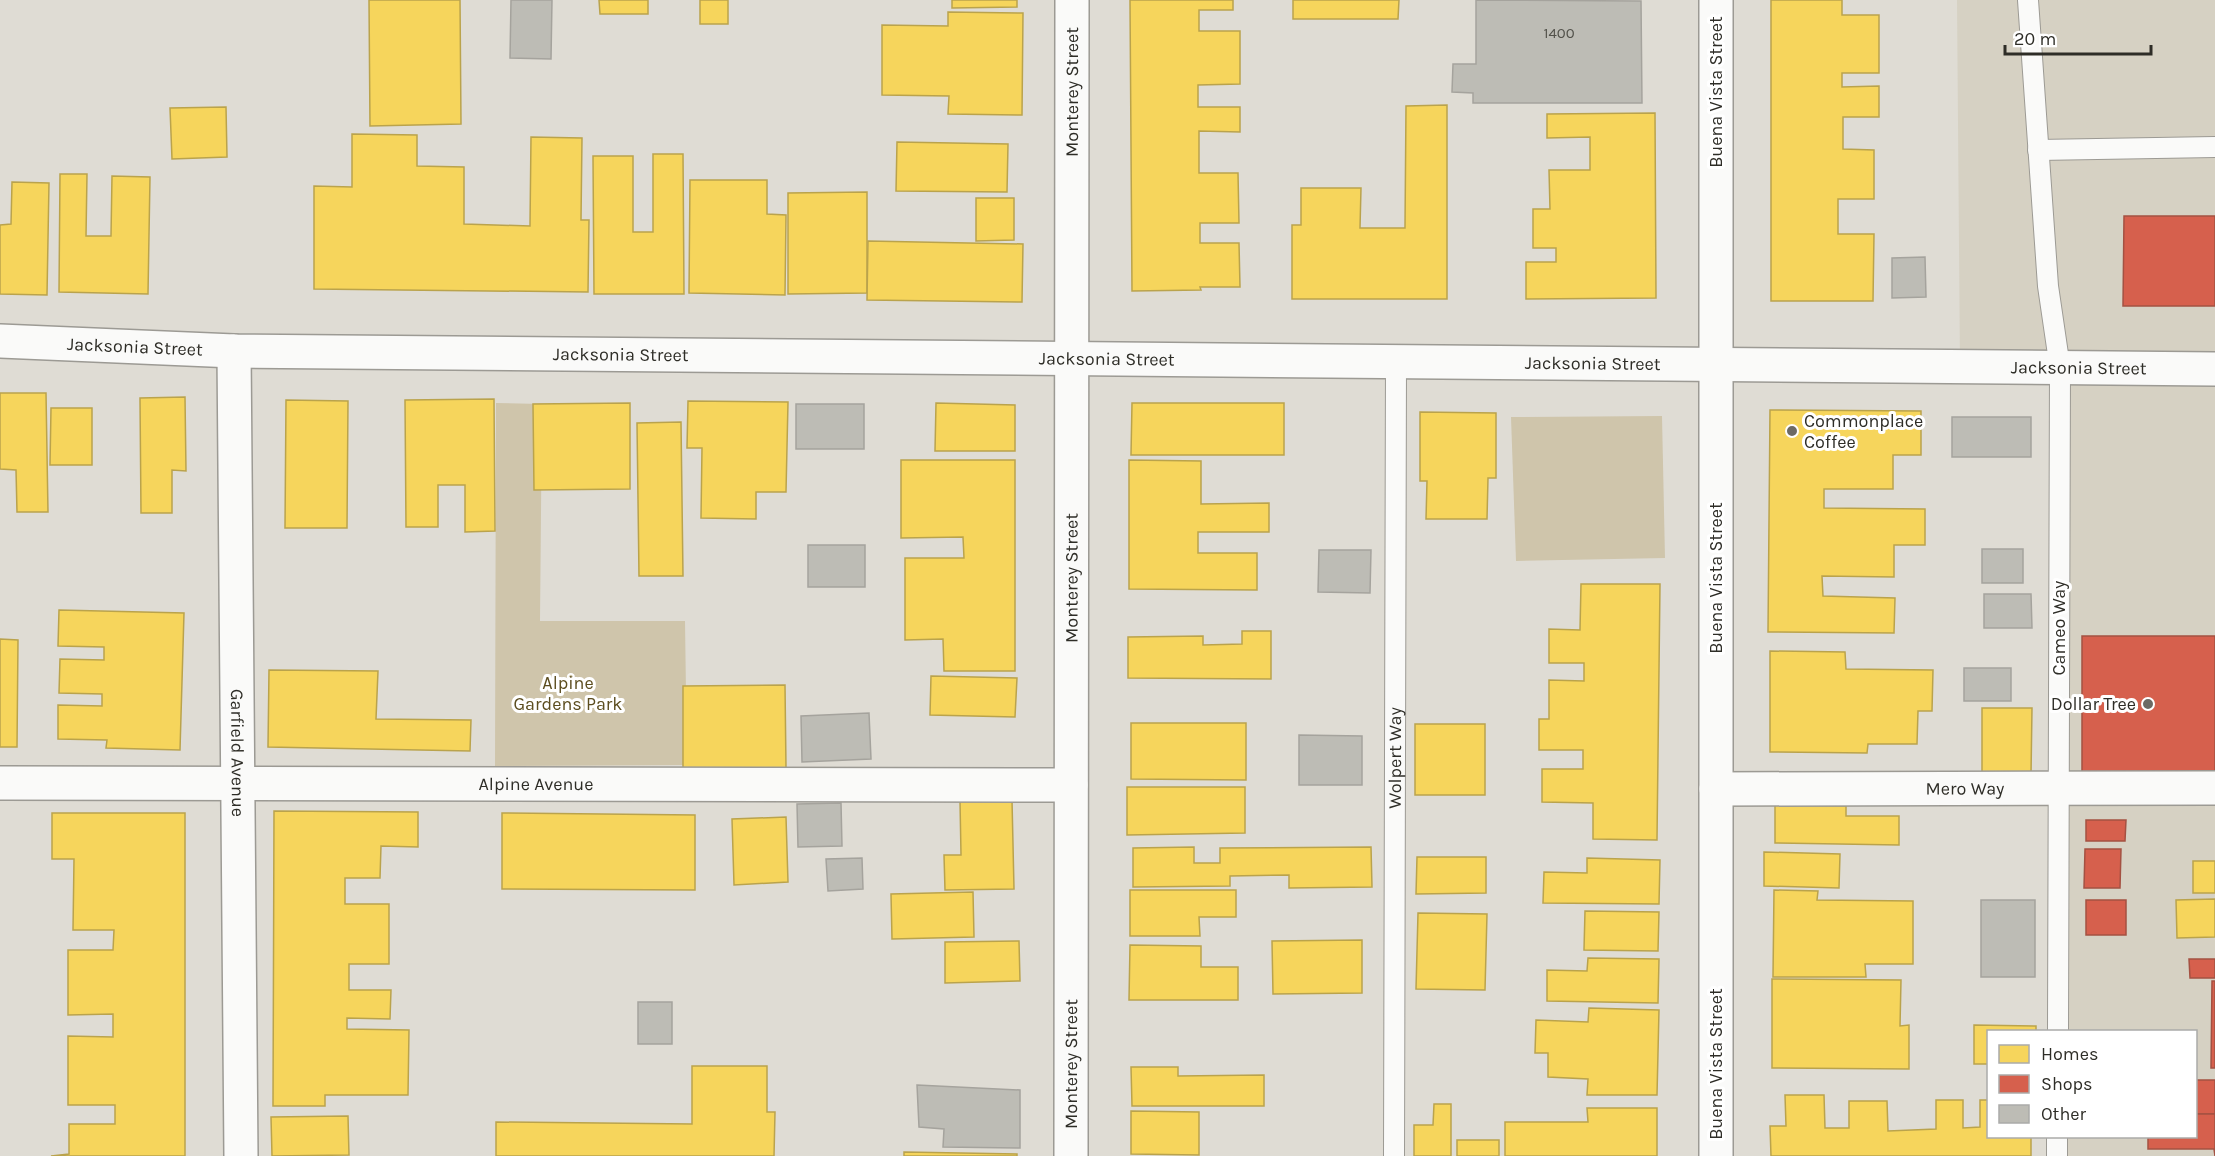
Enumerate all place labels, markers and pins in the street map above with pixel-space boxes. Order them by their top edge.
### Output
place label: Commonplace Coffee [1804,410,1923,453]
marker: Commonplace Coffee [1785,424,1799,438]
place label: Dollar Tree [2051,693,2136,715]
marker: Dollar Tree [2141,697,2155,711]

